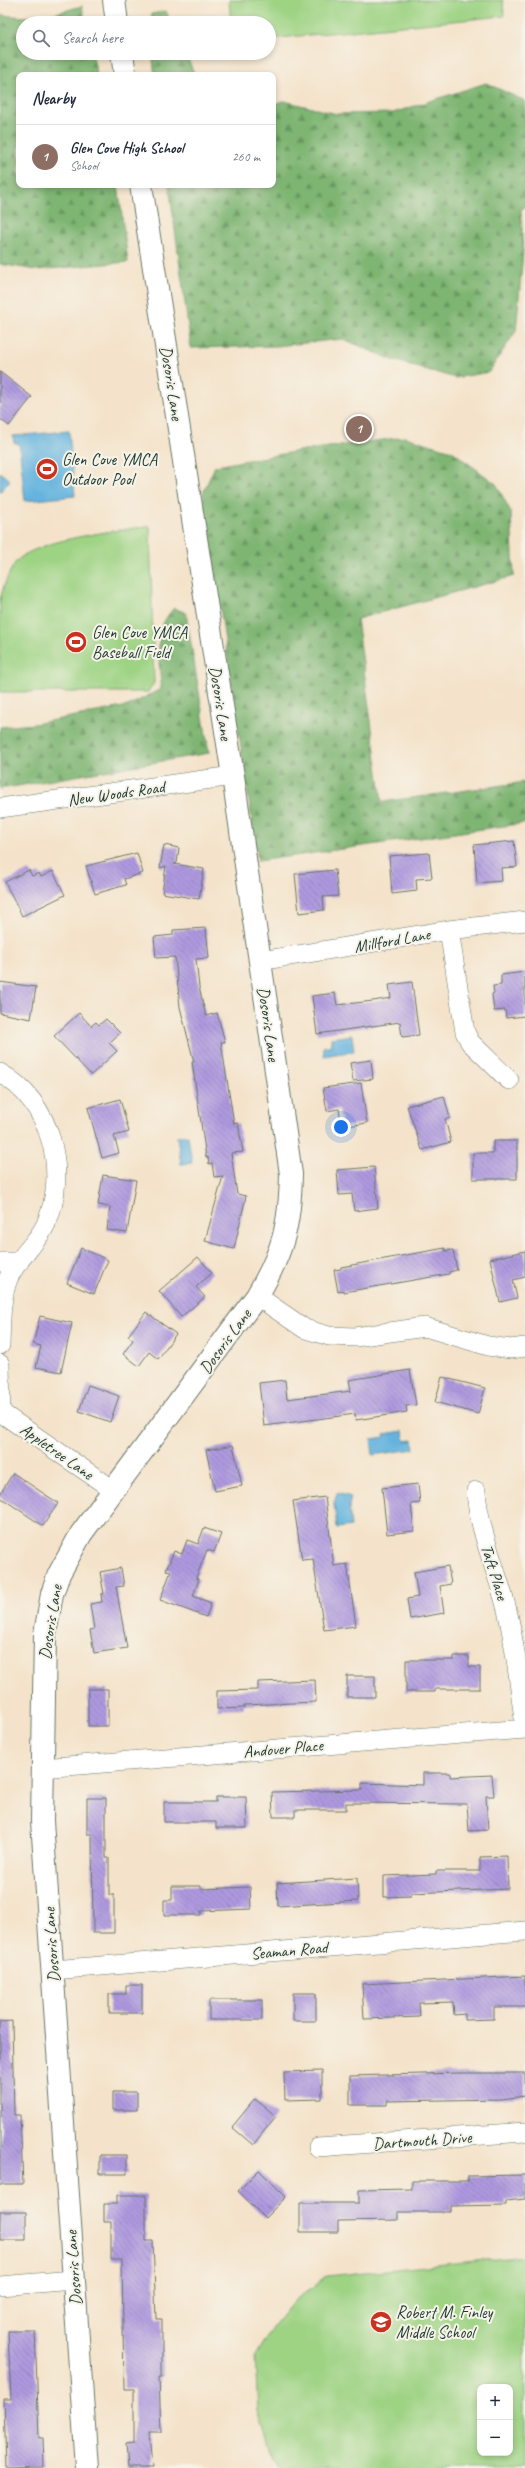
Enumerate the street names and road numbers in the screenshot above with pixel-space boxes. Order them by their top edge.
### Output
street label: Dosoris Lane [155,344,188,423]
street label: Dosoris Lane [204,664,237,743]
street label: New Woods Road [66,776,168,811]
street label: Millford Lane [353,923,433,957]
street label: Dosoris Lane [253,986,284,1064]
street label: Dosoris Lane [195,1304,257,1378]
street label: Appletree Lane [16,1419,99,1485]
street label: Taft Place [476,1542,513,1604]
street label: Dosoris Lane [34,1582,67,1661]
street label: Andover Place [242,1734,325,1762]
street label: Dosoris Lane [38,1905,65,1983]
street label: Seaman Road [250,1936,331,1964]
street label: Dartmouth Drive [372,2126,473,2154]
street label: Dosoris Lane [60,2228,87,2306]

